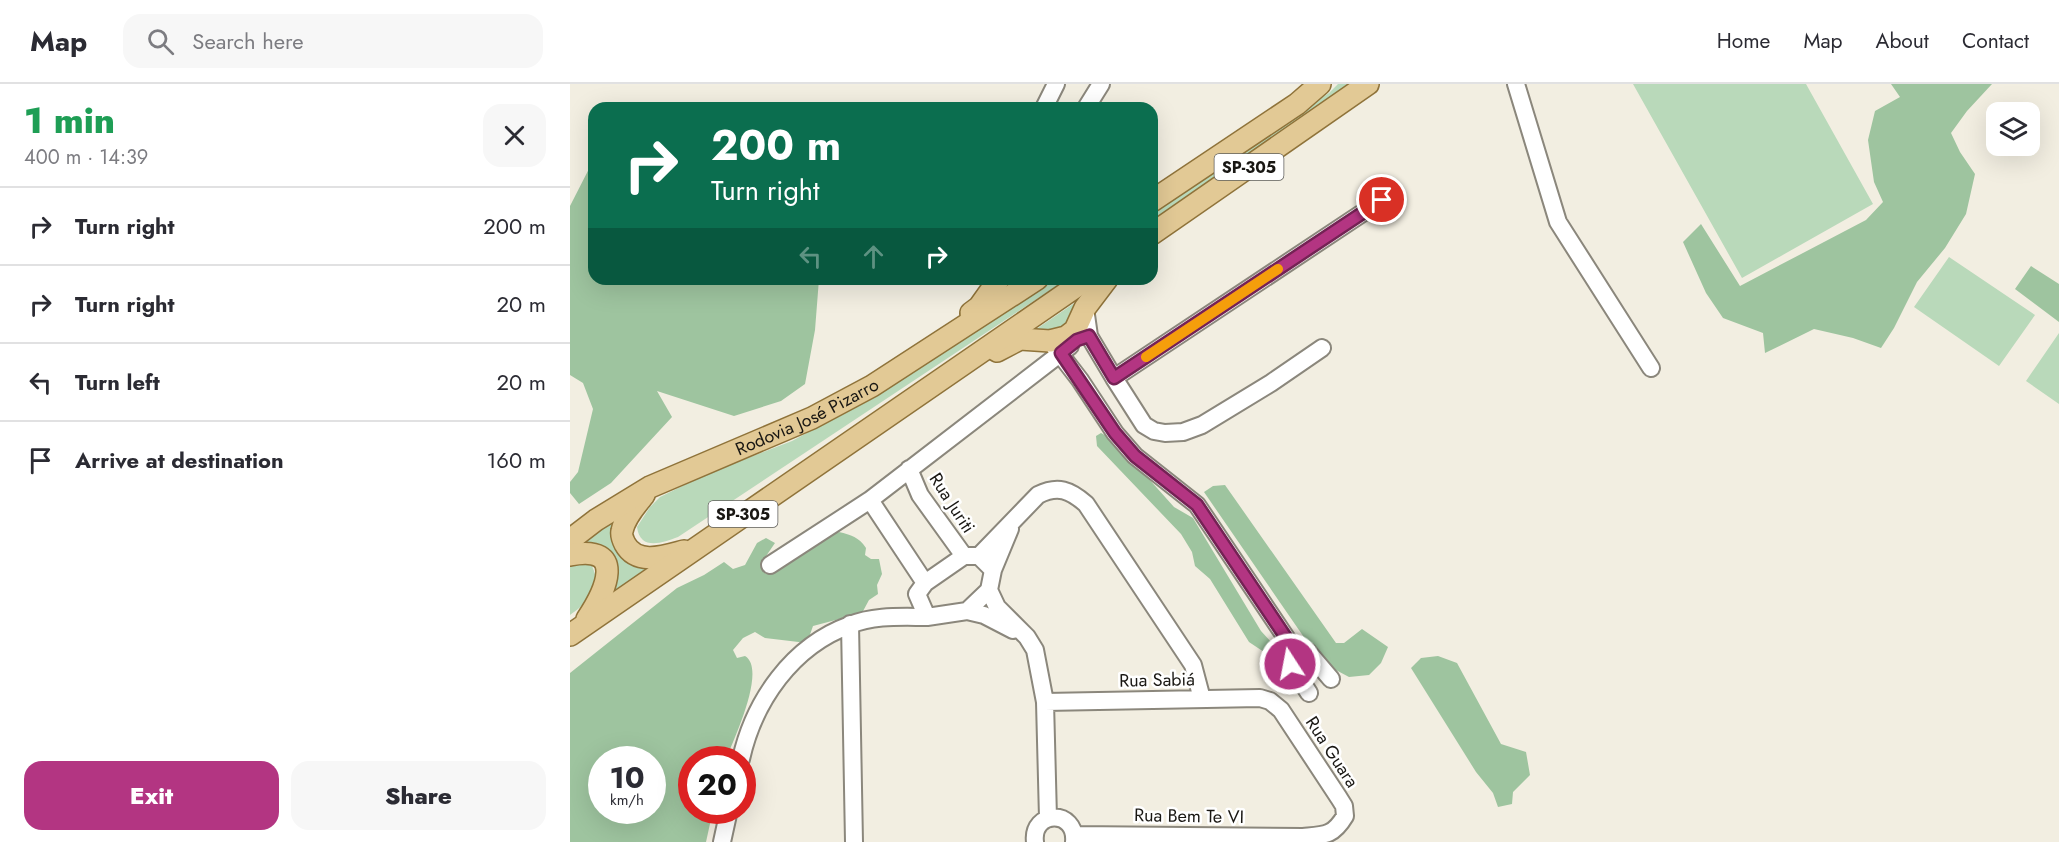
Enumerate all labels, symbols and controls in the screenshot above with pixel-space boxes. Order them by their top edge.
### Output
search box [123,14,543,68]
text: Map [30,21,87,62]
icon: search [144,25,177,58]
text: Search here [192,25,304,57]
text: Home [1717,26,1770,56]
text: Map [1803,26,1843,56]
text: About [1876,26,1929,56]
text: Contact [1962,26,2029,56]
text: 1 min [24,94,115,146]
map controls [1986,102,2040,156]
button: layers [1986,102,2040,156]
button: close [483,104,546,167]
text: 200 m [711,115,841,176]
icon: right [612,126,690,204]
text: 400 m · 14:39 [24,143,148,172]
road number: SP-305 [1214,154,1284,180]
text: Turn right [711,171,819,210]
pin [1356,174,1407,225]
icon: arrive [1365,183,1398,216]
icon: right [24,210,57,243]
text: Turn right [75,210,175,242]
text: 200 m [483,210,546,242]
icon: left [794,240,827,273]
icon: ahead [857,240,890,273]
icon: right [920,240,953,273]
icon: right [24,288,57,321]
text: Turn right [75,288,175,320]
text: 20 m [497,288,546,320]
icon: left [24,366,57,399]
text: Turn left [75,366,160,398]
text: 20 m [497,366,546,398]
street label: Rodovia José Pizarro [731,372,884,462]
icon: arrive [24,444,57,477]
text: Arrive at destination [75,444,284,476]
text: 160 m [486,444,546,476]
street label: Rua Juriti [923,468,981,538]
road number: SP-305 [708,501,777,527]
position arrow [1258,632,1322,696]
street label: Rua Sabiá [1119,666,1195,694]
street label: Rua Guara [1299,711,1365,793]
speed limit sign: 20 [678,746,756,824]
text: 10 [609,756,645,799]
button: Exit [24,761,279,830]
button: Share [291,761,546,830]
text: km/h [610,789,644,811]
street label: Rua Bem Te VI [1134,802,1244,830]

